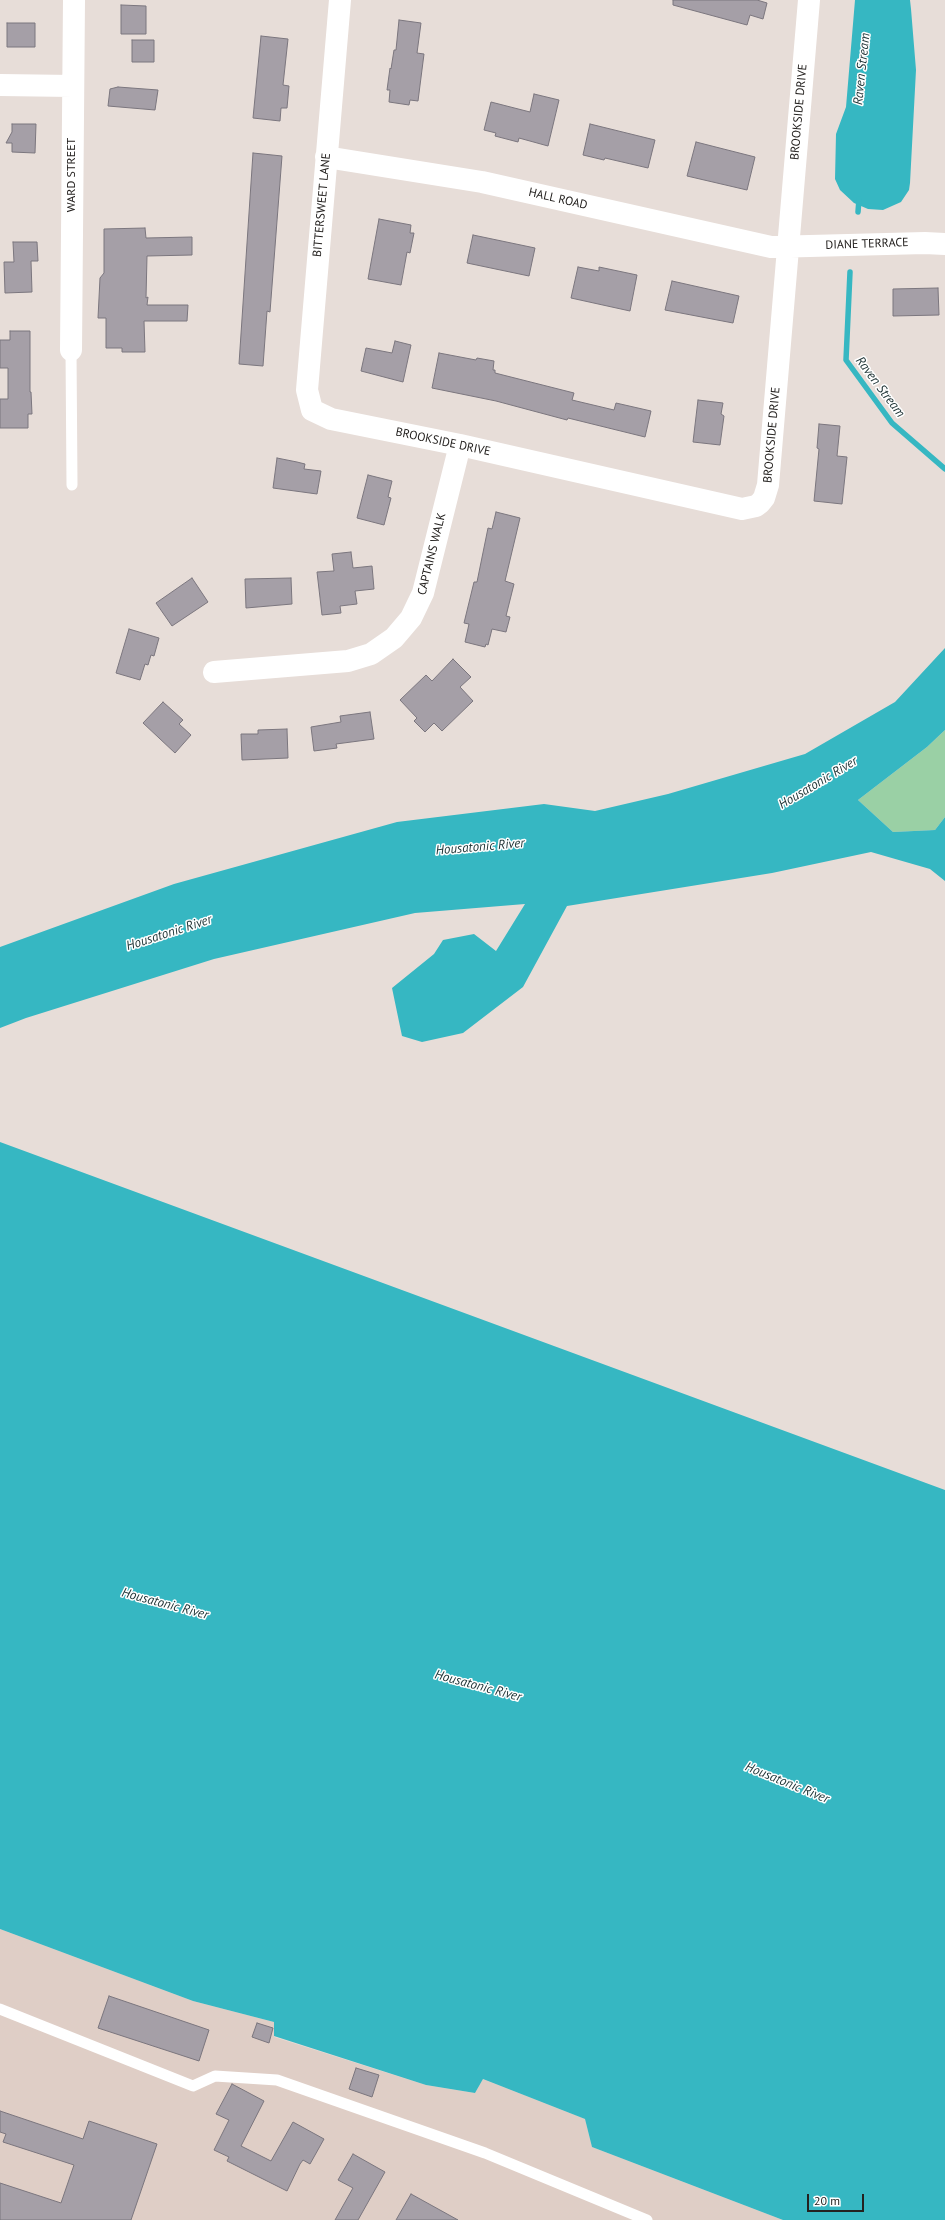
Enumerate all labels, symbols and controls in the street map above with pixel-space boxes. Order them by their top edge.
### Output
water label: Raven Stream [850,32,874,106]
street label: BROOKSIDE DRIVE [788,63,810,161]
street label: WARD STREET [65,138,79,212]
street label: BITTERSWEET LANE [310,152,334,258]
street label: HALL ROAD [527,185,589,213]
street label: DIANE TERRACE [825,235,909,253]
water label: Raven Stream [852,353,908,421]
street label: BROOKSIDE DRIVE [761,386,783,484]
street label: BROOKSIDE DRIVE [394,425,492,459]
street label: CAPTAINS WALK [415,511,449,597]
water label: Housatonic River [776,753,860,813]
water label: Housatonic River [435,835,525,859]
water label: Housatonic River [124,912,214,954]
water label: Housatonic River [120,1585,210,1623]
water label: Housatonic River [433,1667,523,1705]
water label: Housatonic River [743,1759,831,1807]
scale bar [809,2186,866,2212]
text: 20 m [814,2193,840,2208]

